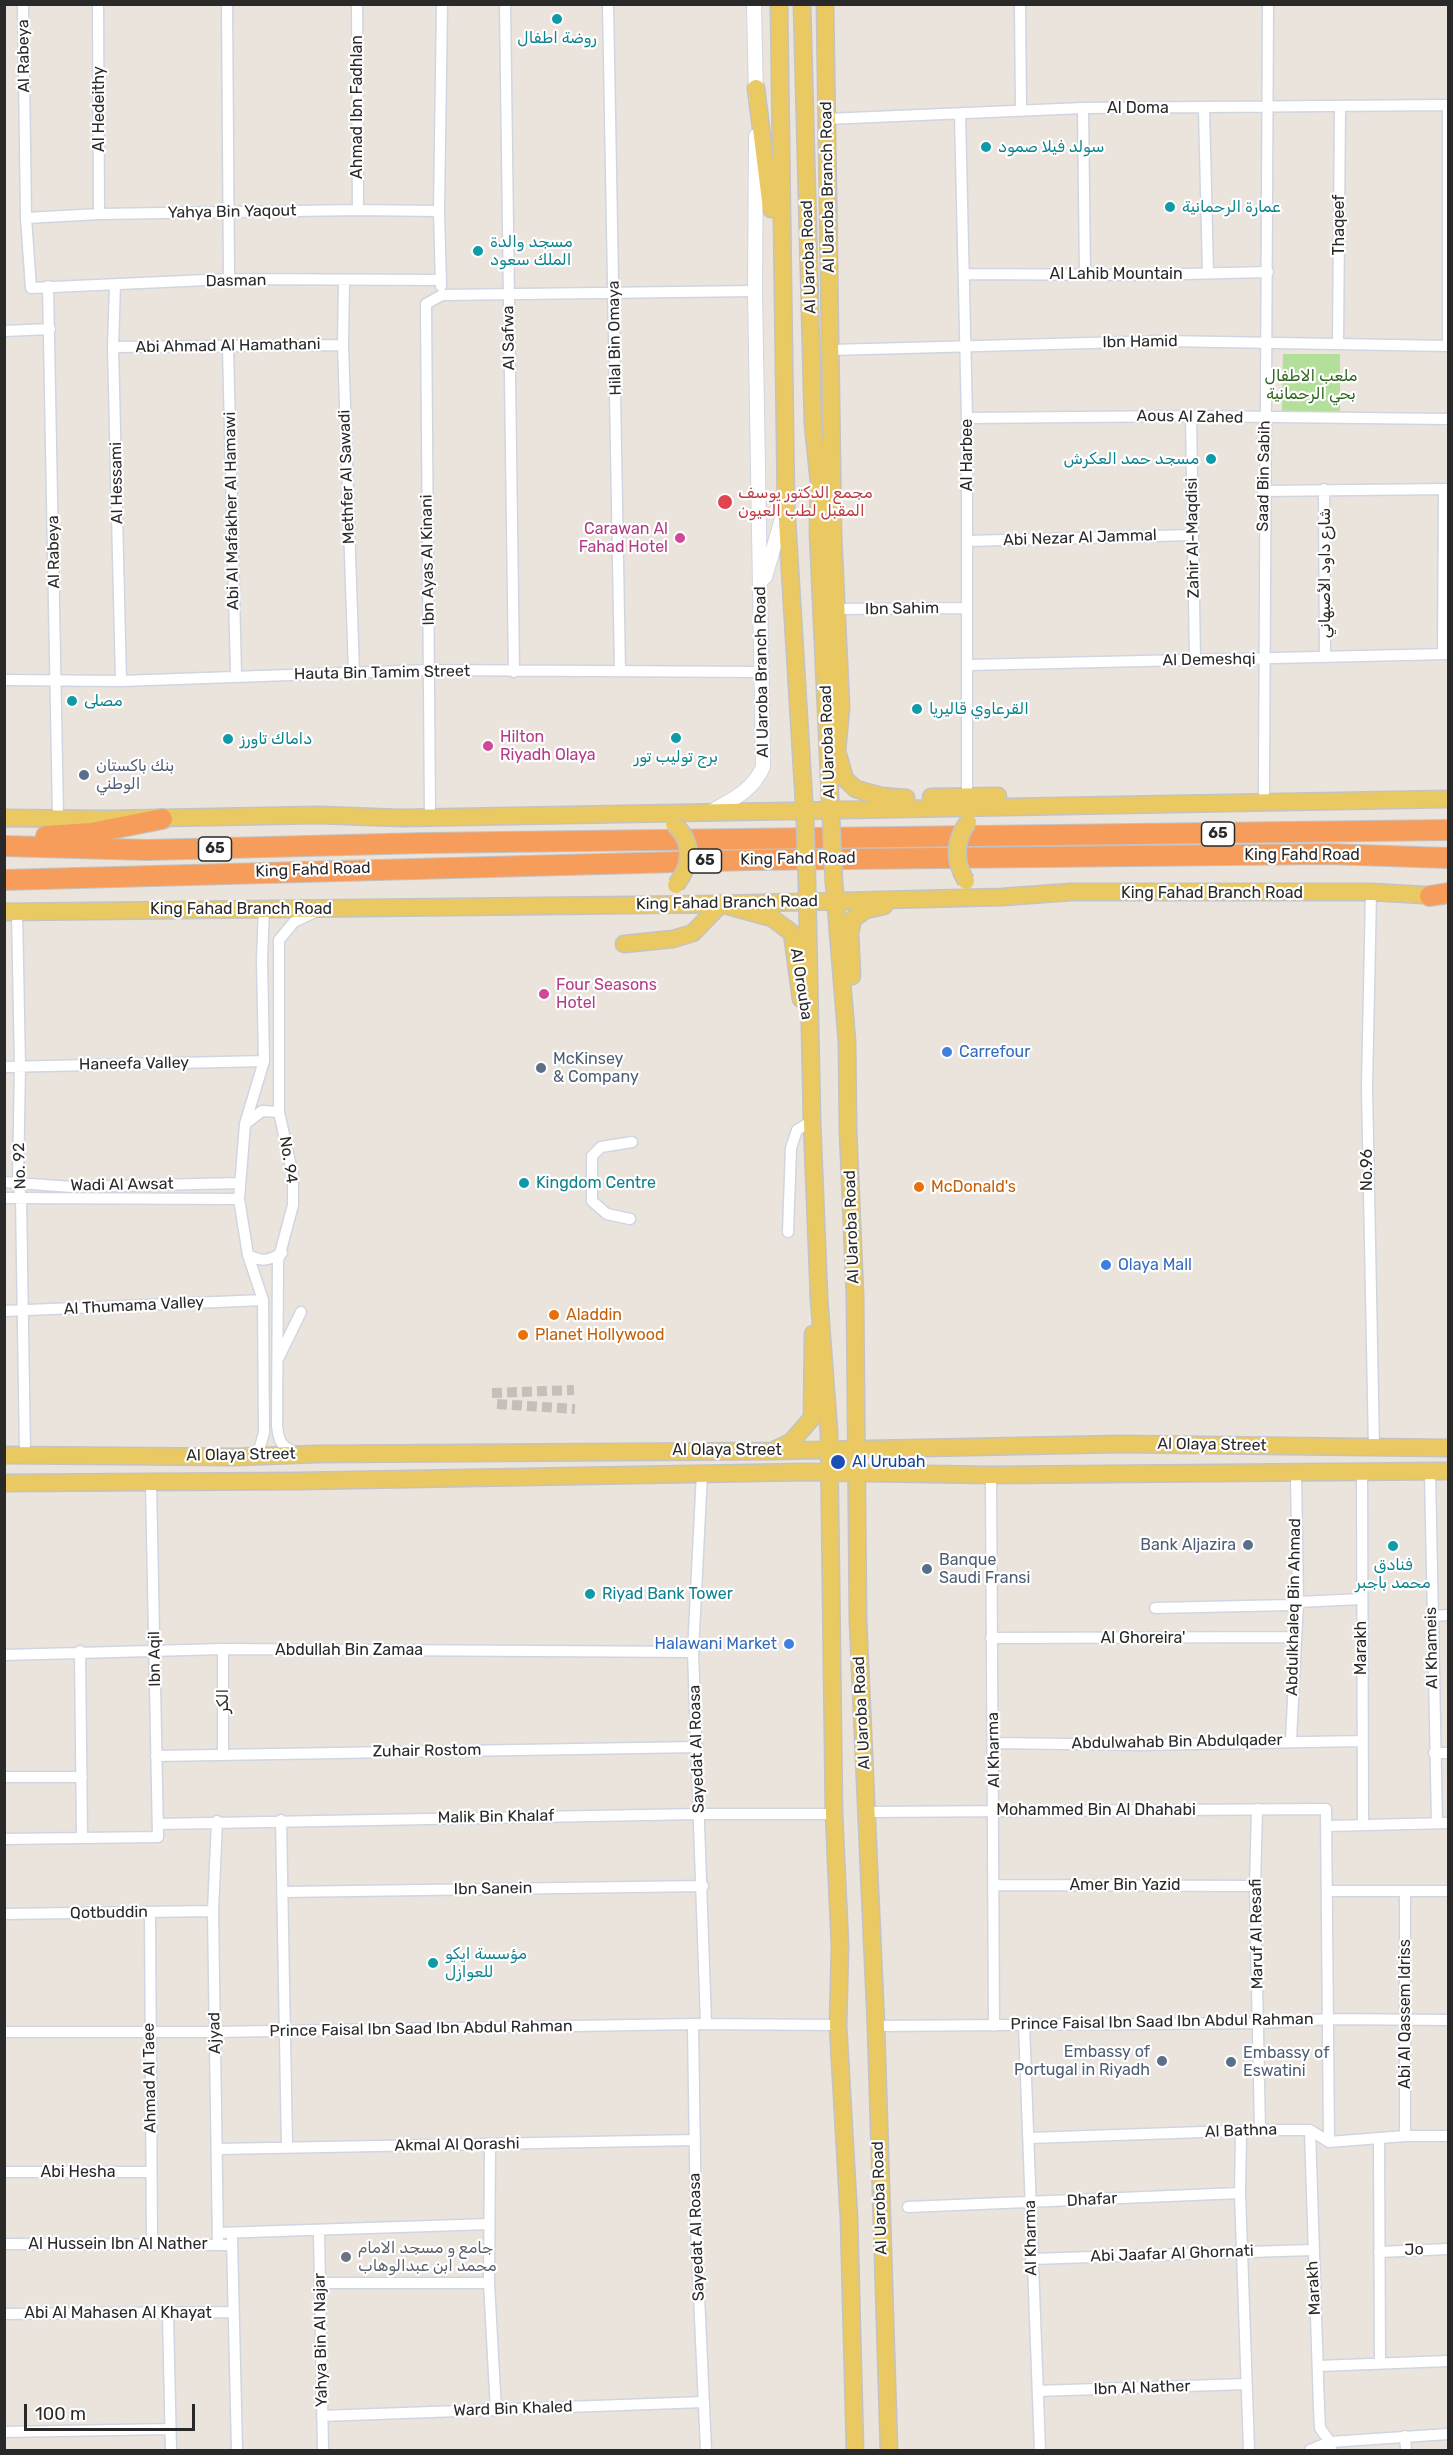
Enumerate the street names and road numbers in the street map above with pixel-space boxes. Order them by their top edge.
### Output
street label: Al Rabeya [14,19,34,93]
street label: Ahmad Ibn Fadhlan [347,35,367,179]
street label: Al Hedeithy [89,66,109,152]
street label: Al Doma [1107,98,1169,118]
street label: Al Uaroba Branch Road [817,101,839,273]
street label: Thaqeef [1329,194,1349,256]
street label: Al Uaroba Road [797,200,821,314]
street label: Yahya Bin Yaqout [167,201,297,223]
street label: Al Lahib Mountain [1049,264,1183,284]
street label: Dasman [205,271,267,291]
street label: Hilal Bin Omaya [604,280,626,396]
street label: Al Safwa [499,305,519,371]
street label: Ibn Hamid [1102,332,1178,352]
street label: Abi Ahmad Al Hamathani [135,335,321,357]
street label: Aous Al Zahed [1136,406,1244,428]
street label: Methfer Al Sawadi [335,409,359,545]
street label: Abi Al Mafakher Al Hamawi [221,412,243,610]
street label: Al Harbee [957,419,977,491]
street label: Saad Bin Sabih [1253,420,1275,532]
street label: Al Hessami [107,442,127,524]
street label: Zahir Al-Maqdisi [1182,477,1204,599]
street label: Ibn Ayas Al Kinani [417,494,439,626]
street label: شارع داود الأصبهاني [1315,508,1335,638]
street label: Al Rabeya [44,515,64,589]
street label: Abi Nezar Al Jammal [1003,526,1157,550]
street label: Al Uaroba Branch Road [751,586,773,758]
street label: Ibn Sahim [865,599,939,619]
street label: Al Demeshqi [1162,650,1256,670]
street label: Hauta Bin Tamim Street [294,662,470,684]
street label: Al Uaroba Road [816,685,840,799]
road number: 65 [1202,822,1234,846]
road number: 65 [198,837,232,861]
street label: King Fahd Road [1244,845,1360,865]
street label: King Fahd Road [740,848,856,870]
road number: 65 [688,849,722,873]
street label: King Fahd Road [255,858,371,882]
street label: King Fahad Branch Road [1121,883,1303,903]
street label: King Fahad Branch Road [636,892,818,914]
street label: King Fahad Branch Road [150,899,332,919]
street label: Al Orouba [786,947,816,1021]
street label: Haneefa Valley [79,1053,189,1075]
street label: No. 94 [275,1135,301,1185]
street label: No. 92 [10,1142,30,1190]
street label: No.96 [1357,1149,1377,1191]
street label: Al Uaroba Road [840,1170,864,1284]
street label: Wadi Al Awsat [70,1174,174,1196]
street label: Al Thumama Valley [63,1293,205,1319]
street label: Al Olaya Street [1157,1434,1267,1456]
street label: Al Olaya Street [672,1440,782,1460]
street label: Al Olaya Street [186,1444,296,1466]
street label: Abdulkhaleq Bin Ahmad [1283,1518,1305,1696]
street label: Al Khameis [1422,1607,1442,1689]
street label: Marakh [1351,1621,1371,1675]
street label: Al Ghoreira' [1101,1628,1185,1648]
street label: Ibn Aqil [145,1631,165,1687]
street label: Abdullah Bin Zamaa [275,1640,423,1660]
street label: Al Uaroba Road [849,1656,875,1770]
street label: Sayedat Al Roasa [685,1684,709,1814]
street label: الكر [213,1689,233,1713]
street label: Al Kharma [984,1712,1004,1788]
street label: Abdulwahab Bin Abdulqader [1071,1731,1283,1753]
street label: Zuhair Rostom [372,1740,482,1762]
street label: Mohammed Bin Al Dhahabi [996,1800,1196,1820]
street label: Malik Bin Khalaf [438,1806,554,1828]
street label: Amer Bin Yazid [1069,1875,1181,1895]
street label: Maruf Al Resafi [1246,1878,1268,1990]
street label: Ibn Sanein [454,1879,532,1899]
street label: Qotbuddin [70,1903,148,1923]
street label: Abi Al Qassem Idriss [1395,1939,1415,2089]
street label: Prince Faisal Ibn Saad Ibn Abdul Rahman [1010,2010,1314,2034]
street label: Ajyad [205,2012,225,2054]
street label: Prince Faisal Ibn Saad Ibn Abdul Rahman [269,2017,573,2041]
street label: Ahmad Al Taee [139,2023,161,2133]
street label: Al Bathna [1204,2120,1278,2142]
street label: Akmal Al Qorashi [394,2134,520,2156]
street label: Al Uaroba Road [868,2141,892,2255]
street label: Abi Hesha [40,2162,116,2182]
street label: Sayedat Al Roasa [685,2172,709,2302]
street label: Dhafar [1066,2189,1118,2211]
street label: Al Kharma [1021,2200,1041,2276]
street label: Al Hussein Ibn Al Nather [28,2234,208,2254]
street label: Jo [1404,2240,1424,2260]
street label: Abi Jaafar Al Ghornati [1090,2242,1254,2266]
street label: Marakh [1303,2260,1325,2316]
street label: Yahya Bin Al Najar [310,2273,332,2407]
street label: Abi Al Mahasen Al Khayat [24,2303,212,2323]
street label: Ibn Al Nather [1093,2377,1191,2399]
street label: Ward Bin Khaled [453,2397,573,2421]

